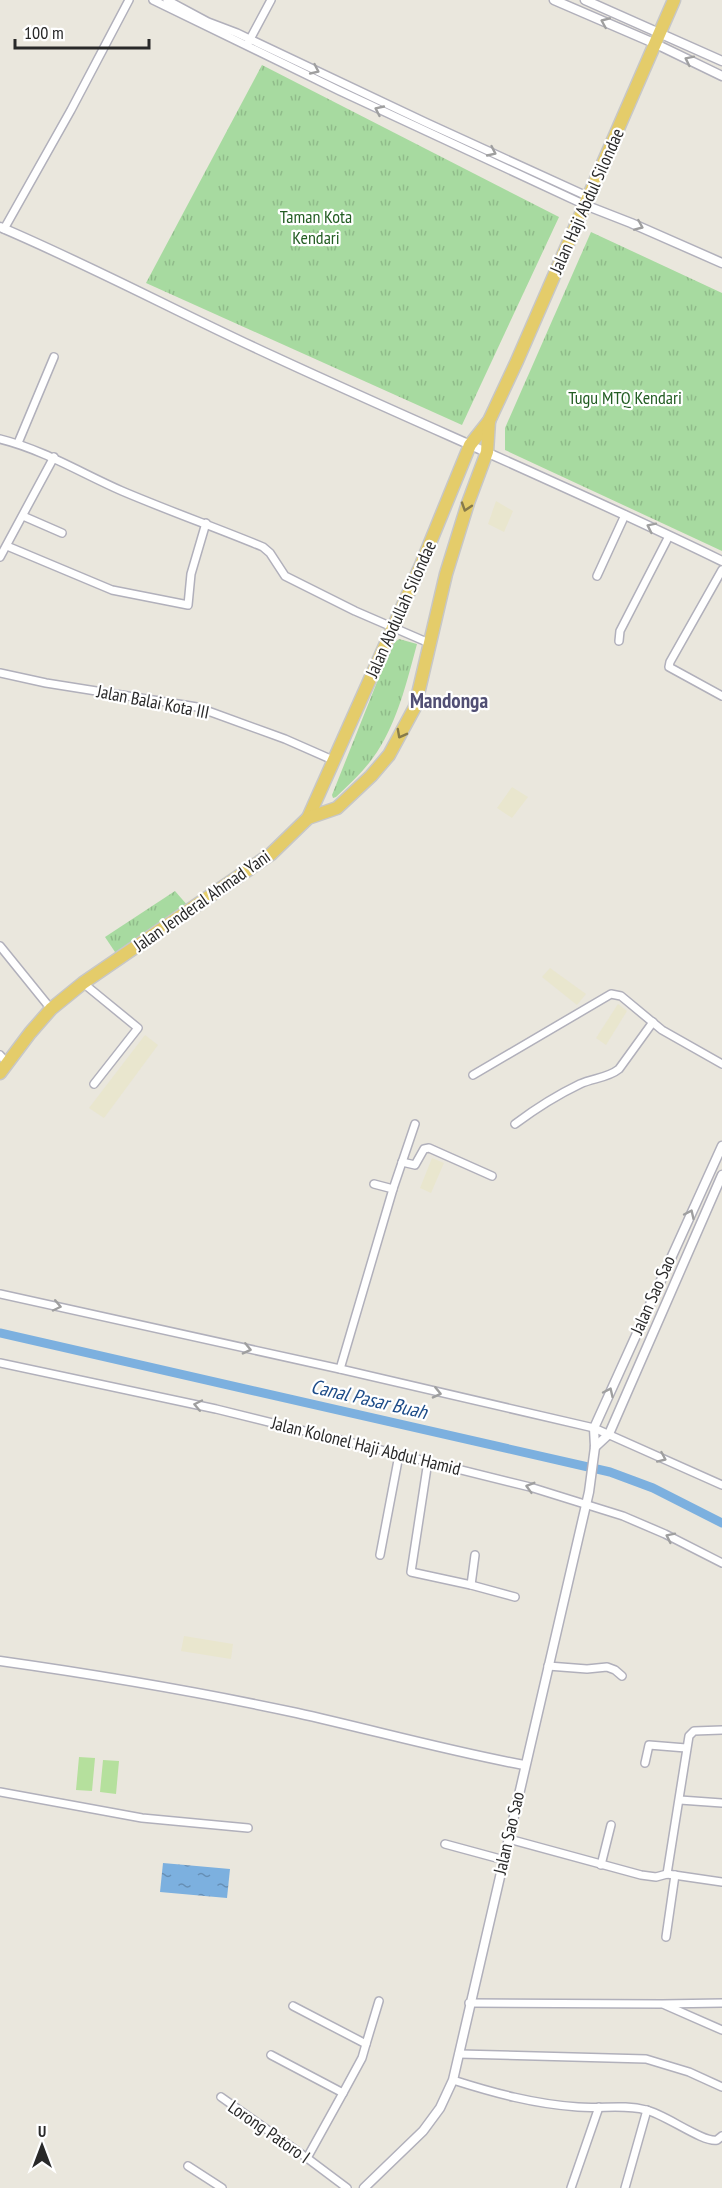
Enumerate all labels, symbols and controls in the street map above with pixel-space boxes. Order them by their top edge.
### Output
scale bar [15,12,148,50]
one-way arrow [601,17,612,29]
text: 100 m [24,21,64,44]
one-way arrow [685,55,696,67]
one-way arrow [309,62,320,74]
one-way arrow [375,105,386,117]
street label: Jalan Haji Abdul Silondae [544,125,629,278]
one-way arrow [485,145,496,157]
park label: Taman Kota Kendari [280,205,352,249]
one-way arrow [633,219,644,231]
park label: Tugu MTQ Kendari [568,386,682,409]
one-way arrow [461,501,474,512]
one-way arrow [646,522,657,534]
street label: Jalan Abdullah Silondae [360,537,441,682]
street label: Jalan Balai Kota III [94,679,211,724]
district label: Mandonga [410,687,488,714]
one-way arrow [397,728,408,738]
street label: Jalan Jenderal Ahmad Yani [128,845,275,957]
one-way arrow [683,1210,695,1221]
street label: Jalan Sao Sao [625,1252,680,1339]
one-way arrow [52,1298,62,1311]
one-way arrow [242,1342,252,1355]
water label: Canal Pasar Buah [308,1373,431,1425]
one-way arrow [432,1385,442,1398]
one-way arrow [602,1387,614,1398]
one-way arrow [193,1399,203,1412]
street label: Jalan Kolonel Haji Abdul Hamid [268,1411,463,1480]
one-way arrow [656,1451,667,1463]
one-way arrow [525,1482,536,1494]
one-way arrow [665,1532,676,1544]
street label: Jalan Sao Sao [488,1789,529,1877]
street label: Lorong Patoro I [224,2095,315,2168]
north arrow [12,2116,72,2176]
text: U [38,2121,46,2141]

